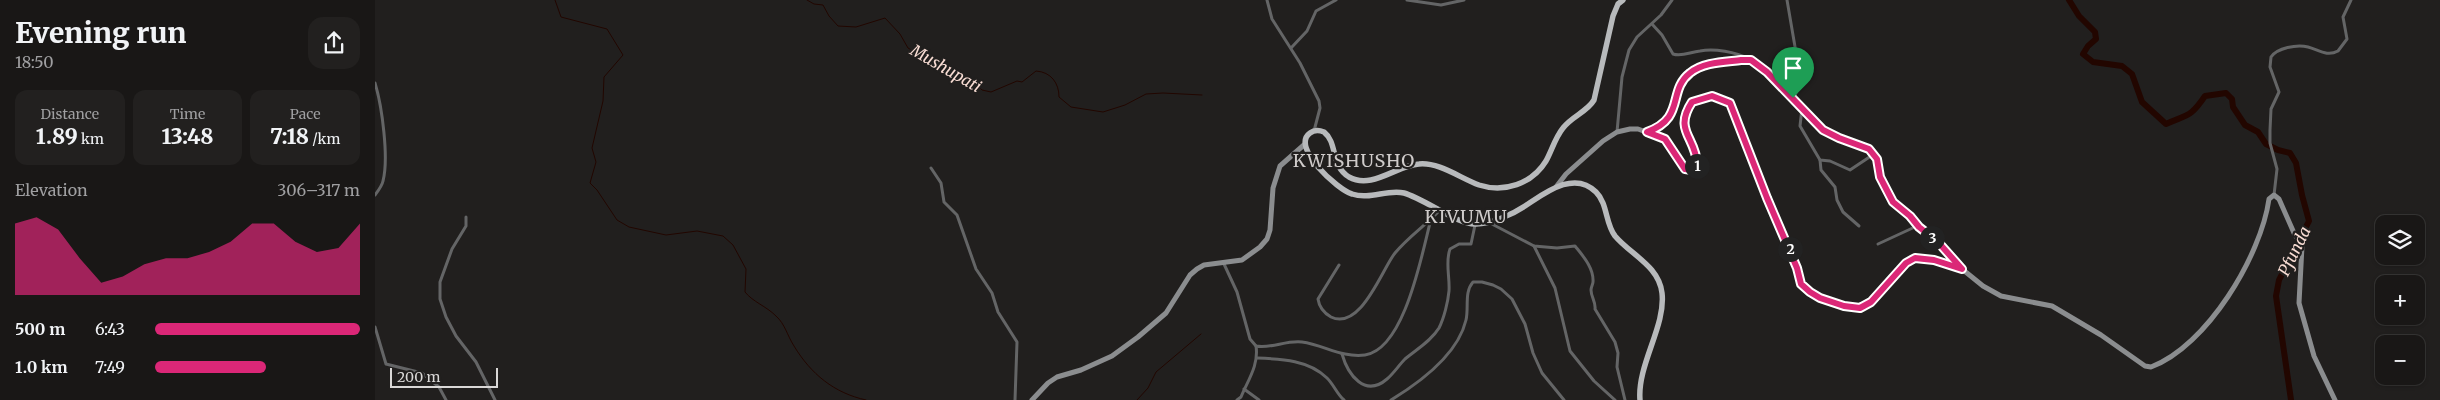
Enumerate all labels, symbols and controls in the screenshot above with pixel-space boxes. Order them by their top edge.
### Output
text: Evening run [15,15,186,51]
button: share [308,17,360,69]
water label: Mushupati [906,39,985,96]
pin [1772,47,1814,98]
text: 18:50 [15,52,54,72]
icon: arrive [1779,54,1807,82]
text: Distance [41,105,99,123]
text: Time [170,105,205,123]
text: Pace [290,105,320,123]
text: 1.89 [36,123,78,150]
text: 13:48 [161,123,214,150]
text: 7:18 [270,123,309,150]
text: km [78,130,104,148]
text: /km [309,130,340,148]
district label: KWISHUSHO [1293,149,1415,172]
pin: 1 [1685,154,1709,178]
text: 1 [1694,157,1701,175]
text: Elevation [15,180,88,200]
text: 306–317 m [277,180,360,200]
district label: KIVUMU [1425,205,1507,228]
map controls [2375,215,2425,385]
button: layers [2375,215,2425,265]
water label: Pfunda [2273,223,2315,279]
pin: 3 [1919,226,1945,250]
text: 3 [1928,229,1937,247]
pin: 2 [1777,236,1803,262]
text: 2 [1786,240,1795,258]
button: + [2375,275,2425,325]
text: 500 m [15,319,65,339]
text: 6:43 [95,319,125,339]
button: − [2375,335,2425,385]
text: 1.0 km [15,357,68,377]
text: 7:49 [95,357,125,377]
scale bar [390,365,497,388]
text: 200 m [397,368,440,386]

